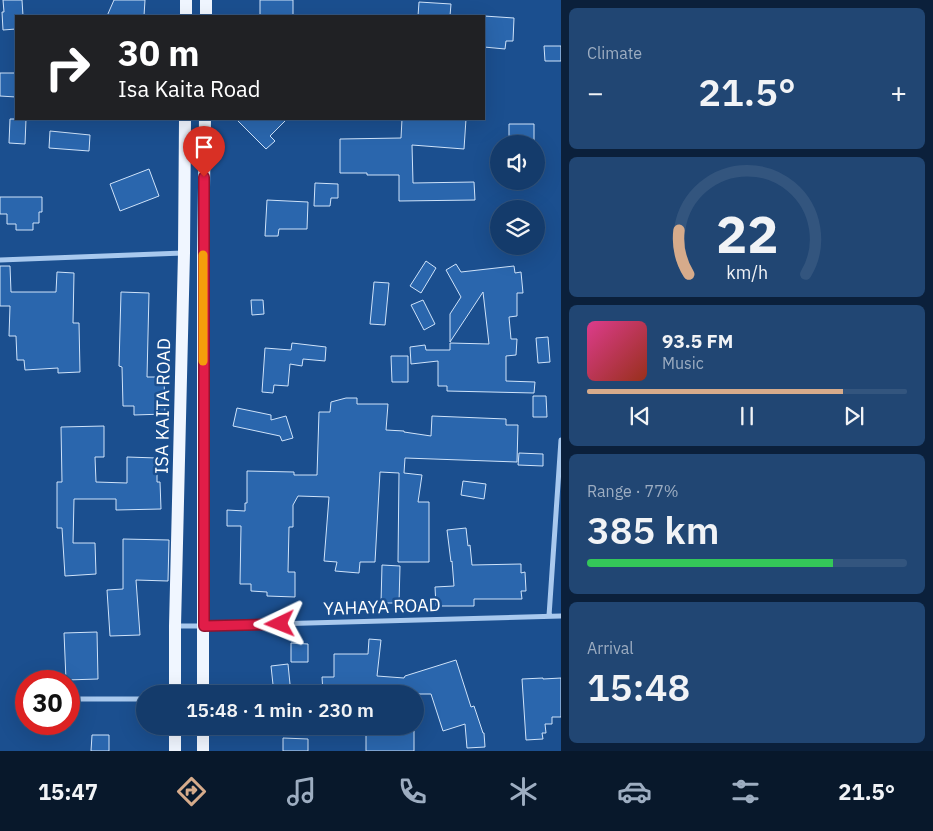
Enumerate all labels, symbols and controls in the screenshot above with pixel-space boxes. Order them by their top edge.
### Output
text: 30 m [118,30,200,76]
icon: right [35,35,100,100]
text: Climate [587,43,642,63]
text: 21.5° [698,67,796,116]
text: Isa Kaita Road [118,74,261,103]
text: − [587,74,604,111]
text: + [890,74,907,111]
pin [183,126,225,177]
icon: arrive [190,133,218,161]
map controls [490,135,545,255]
button: sound [490,135,545,190]
button: layers [490,200,545,255]
text: 22 [716,200,778,267]
text: km/h [726,261,768,284]
text: 93.5 FM [662,329,733,353]
street label: ISA KAITA ROAD [150,338,175,474]
text: Music [662,353,704,373]
icon: previous [626,402,654,430]
icon: pause [733,402,761,430]
icon: next [840,402,868,430]
text: Range · 77% [587,481,679,501]
text: 385 km [587,505,719,554]
street label: YAHAYA ROAD [323,593,441,620]
position arrow [253,597,305,649]
text: Arrival [587,638,634,658]
text: 15:48 [587,662,690,711]
speed limit sign: 30 [15,670,80,735]
text: 15:48 · 1 min · 230 m [186,698,374,722]
icon: directions [174,774,209,809]
icon: music [284,774,319,809]
icon: phone [395,774,430,809]
icon: climate [506,774,541,809]
icon: car [617,774,652,809]
icon: filters [728,774,763,809]
text: 15:47 [38,777,98,806]
text: 21.5° [838,777,895,806]

